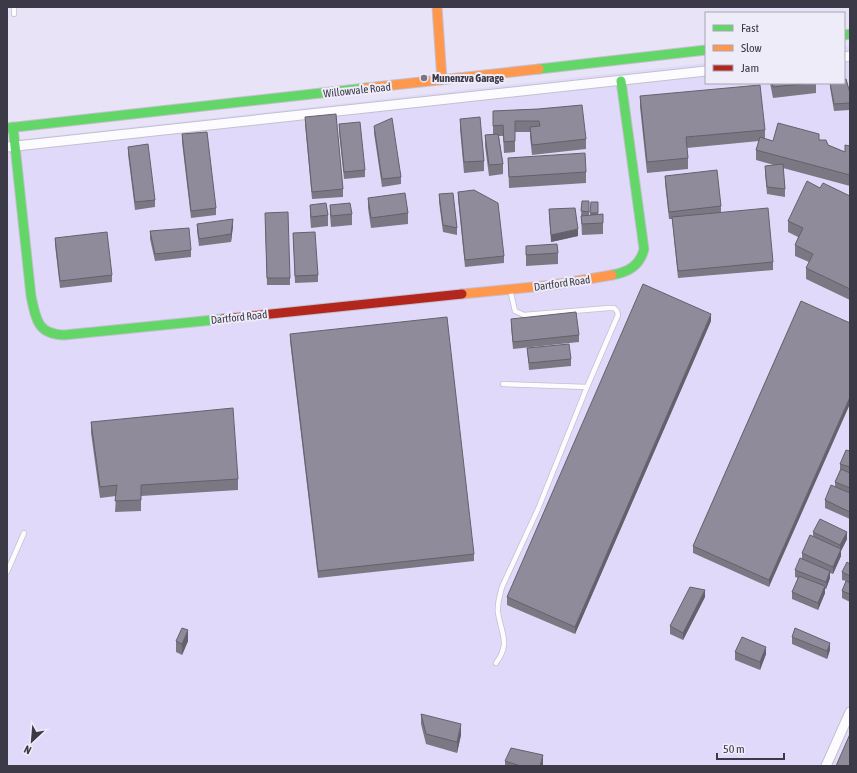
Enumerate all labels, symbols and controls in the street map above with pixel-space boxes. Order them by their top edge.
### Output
legend [705,12,845,84]
text: Fast [741,21,759,35]
text: Slow [741,41,762,55]
text: Jam [741,61,759,75]
place label: Munenzva Garage [432,72,504,84]
marker: Munenzva Garage [419,73,429,83]
street label: Willowvale Road [323,80,391,100]
street label: Dartford Road [533,273,591,293]
street label: Dartford Road [210,308,268,326]
north arrow [12,721,52,761]
scale bar [717,735,784,761]
text: 50 m [723,742,745,756]
text: N [22,743,33,757]

